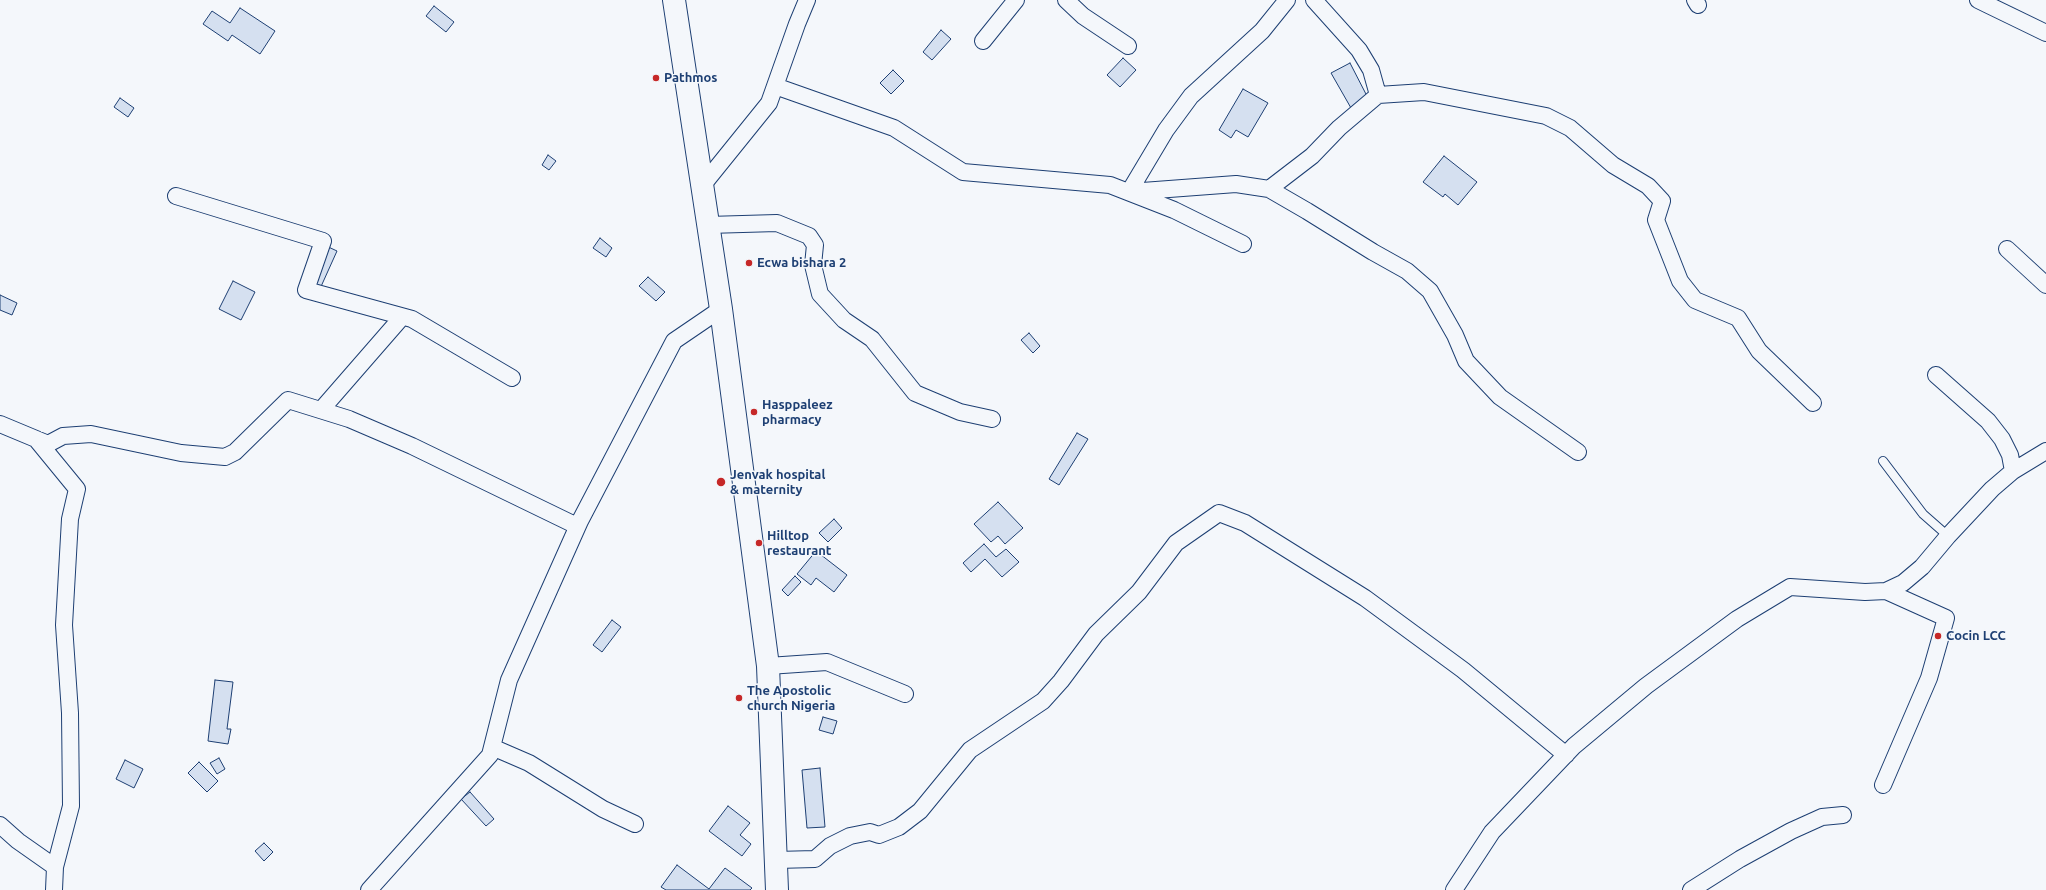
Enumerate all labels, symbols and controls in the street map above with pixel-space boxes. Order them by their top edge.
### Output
place label: Pathmos [664,70,717,86]
marker: Pathmos [651,73,661,83]
place label: Ecwa bishara 2 [757,255,846,271]
marker: Ecwa bishara 2 [744,258,754,268]
place label: Hasppaleez pharmacy [762,397,833,428]
marker: Hasppaleez pharmacy [749,407,759,417]
place label: Jenvak hospital & maternity [730,467,825,498]
marker: Jenvak hospital & maternity [715,476,727,488]
place label: Hilltop restaurant [767,528,831,559]
marker: Hilltop restaurant [754,538,764,548]
place label: Cocin LCC [1946,628,2006,644]
marker: Cocin LCC [1933,631,1943,641]
place label: The Apostolic church Nigeria [747,683,835,714]
marker: The Apostolic church Nigeria [734,693,744,703]

